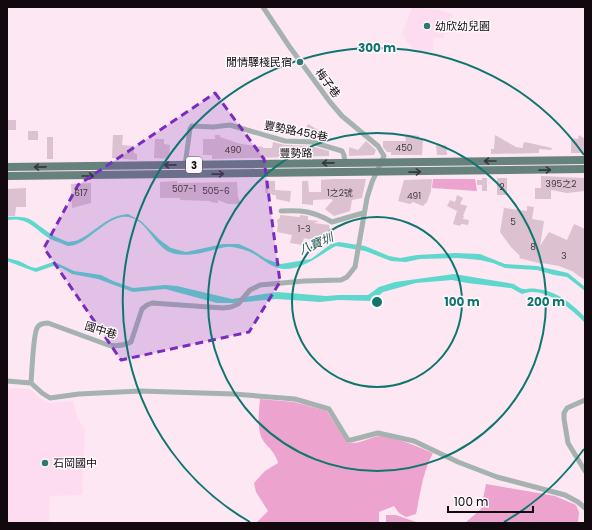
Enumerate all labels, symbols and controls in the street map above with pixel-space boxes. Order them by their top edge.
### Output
place label: 幼欣幼兒園 [435,18,490,34]
marker: 幼欣幼兒園 [422,21,432,31]
text: 300 m [358,39,396,56]
place label: 閒情驛棧民宿 [226,54,292,70]
marker: 閒情驛棧民宿 [295,57,305,67]
street label: 梅子巷 [312,65,344,101]
street label: 豐勢路458巷 [263,117,329,145]
house number: 450 [396,142,413,154]
house number: 490 [225,144,242,156]
street label: 豐勢路 [279,145,313,161]
road number: 3 [186,157,202,173]
one-way arrow [484,157,497,165]
one-way arrow [322,159,335,167]
one-way arrow [164,161,177,169]
one-way arrow [34,163,47,171]
one-way arrow [538,166,551,173]
one-way arrow [408,168,421,175]
one-way arrow [211,170,224,178]
one-way arrow [81,172,94,180]
house number: 395之2 [546,178,576,190]
house number: 2 [499,181,505,193]
house number: 507-1 [172,183,196,195]
house number: 505-6 [202,185,230,197]
house number: 617 [74,187,88,199]
house number: 1之2號 [327,187,353,199]
house number: 491 [407,190,421,202]
house number: 5 [510,216,516,228]
house number: 1-3 [297,223,311,235]
water label: 八寶圳 [296,228,338,258]
house number: 8 [530,241,536,253]
house number: 3 [561,250,567,262]
text: 100 m [444,293,480,310]
text: 200 m [527,293,565,310]
centre of rings [370,295,384,309]
street label: 國中巷 [83,318,119,342]
place label: 石岡國中 [53,455,97,471]
marker: 石岡國中 [40,458,50,468]
scale bar [448,488,533,514]
text: 100 m [454,493,488,510]

